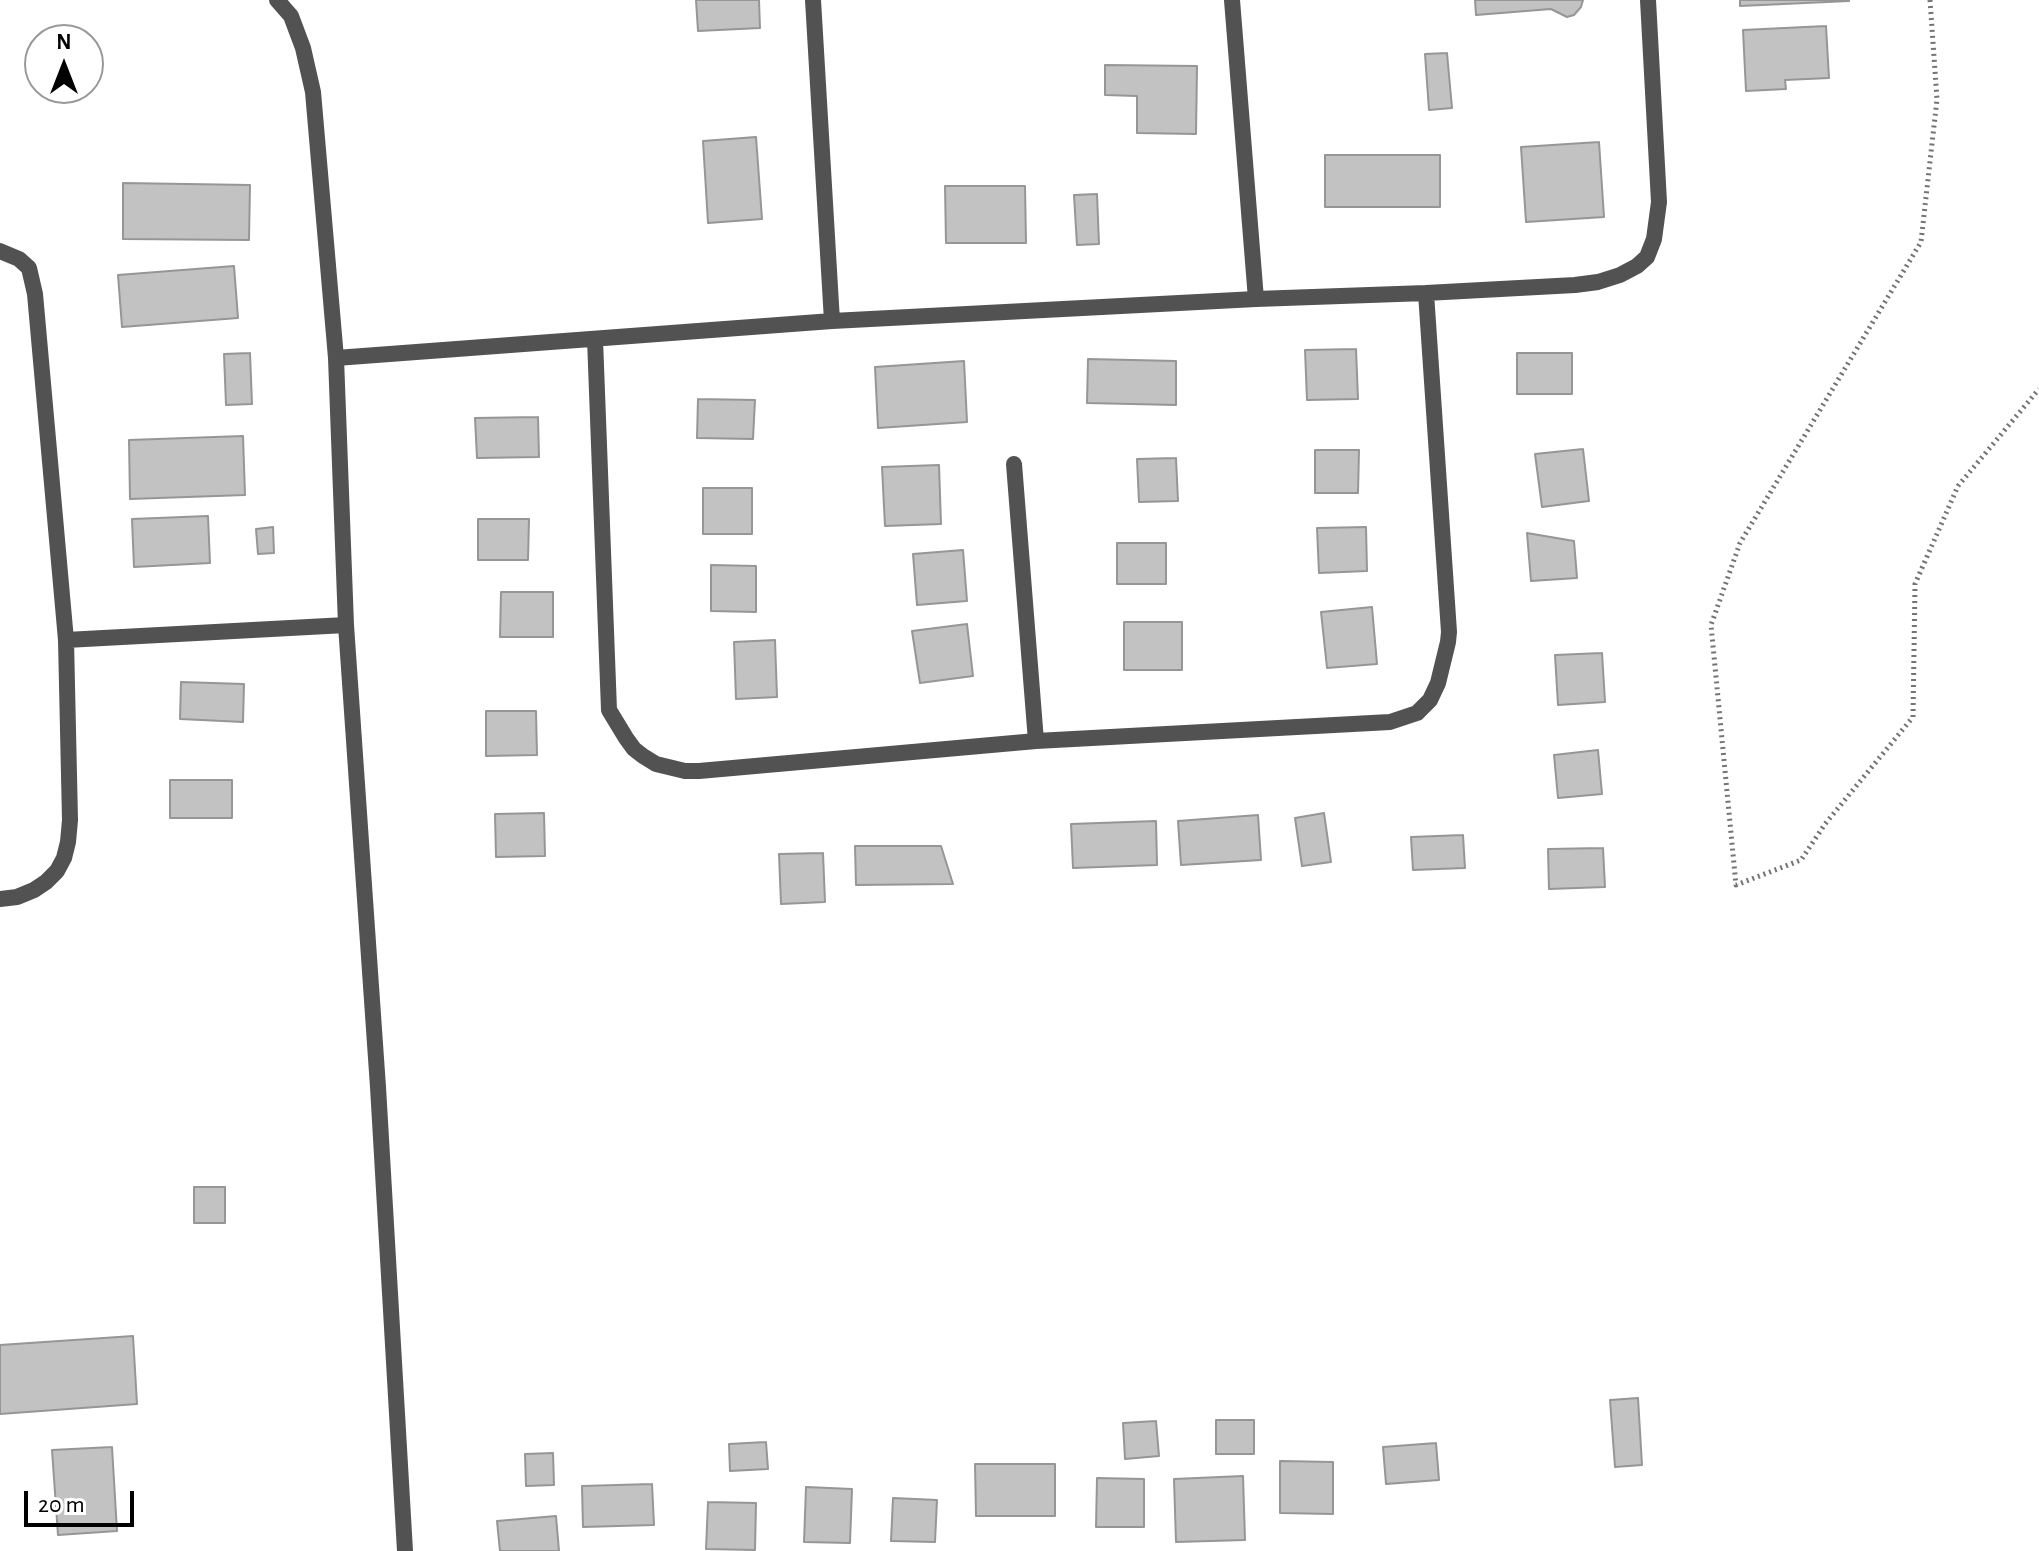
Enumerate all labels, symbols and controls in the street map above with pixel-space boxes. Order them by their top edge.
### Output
north arrow [24,24,104,104]
text: N [56,31,72,53]
scale bar [28,1475,138,1525]
text: 20 m [38,1493,85,1517]

